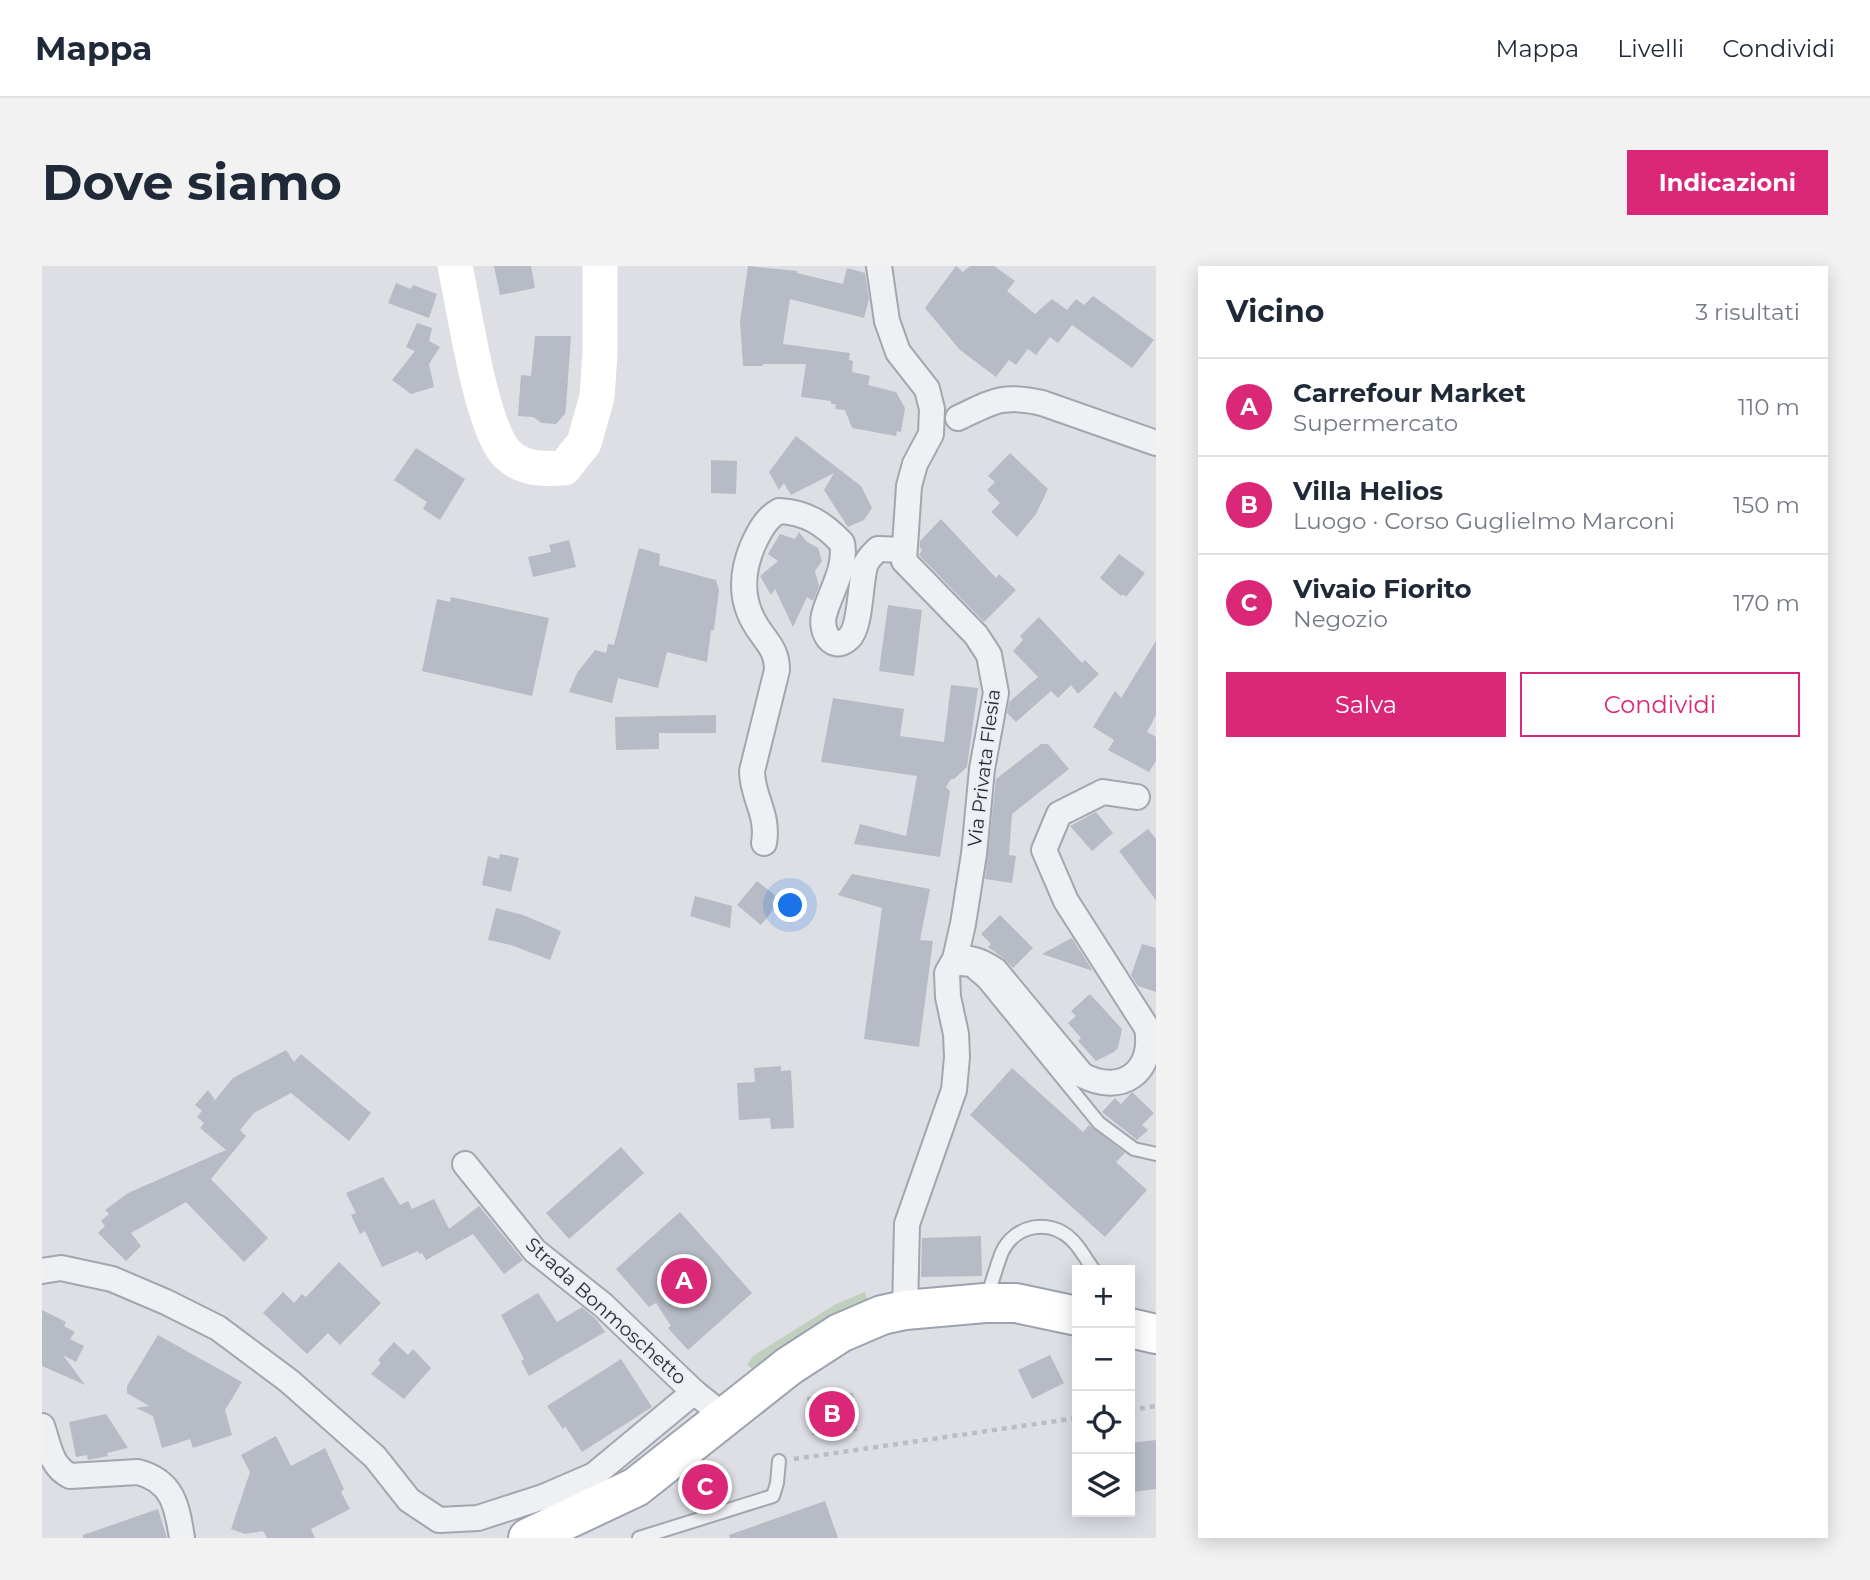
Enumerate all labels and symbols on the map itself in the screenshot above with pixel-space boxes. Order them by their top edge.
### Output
street label: Via Privata Flesia [963,688,1005,848]
your location [773,888,807,922]
street label: Strada Bonmoschetto [521,1233,691,1389]
pin: A [661,1255,707,1307]
pin: B [809,1388,855,1440]
pin: C [682,1461,728,1513]

